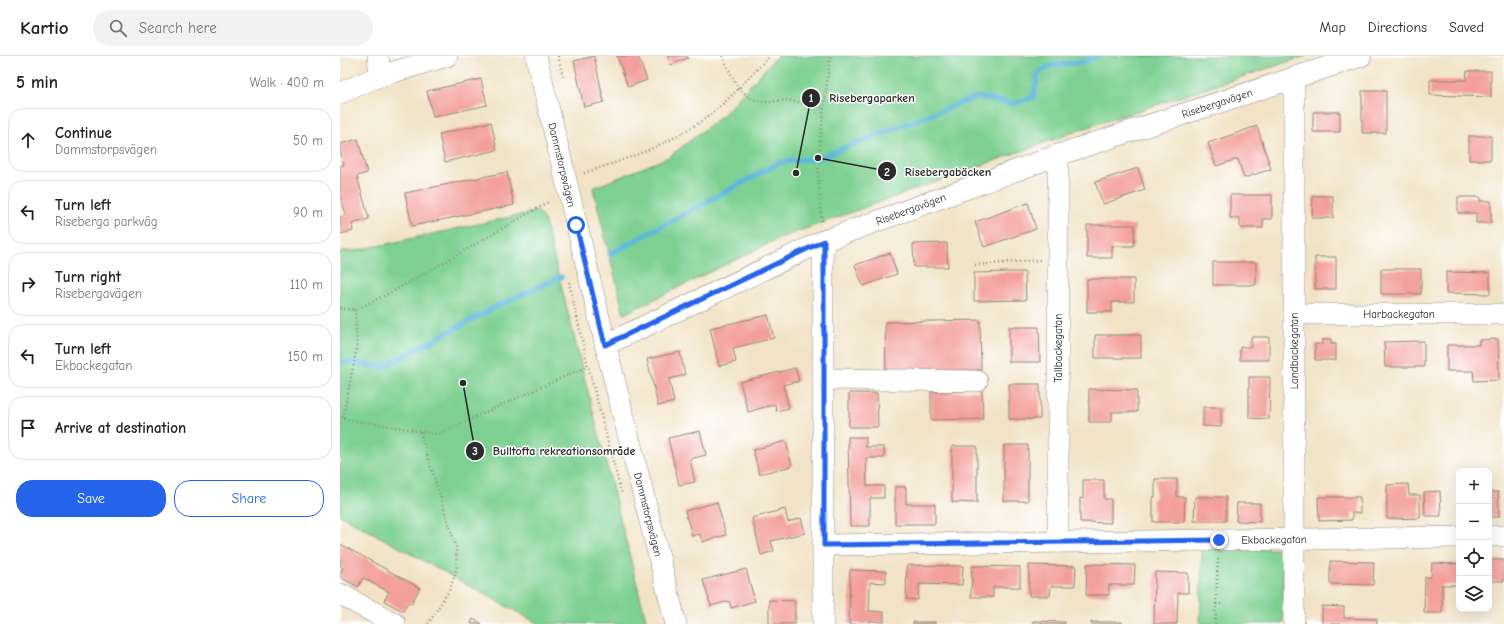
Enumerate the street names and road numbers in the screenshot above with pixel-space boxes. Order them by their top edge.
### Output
street label: Risebergavägen [1180,85,1254,121]
street label: Dammstorpsvägen [546,121,579,208]
street label: Risebergavägen [874,190,948,228]
street label: Harbackegatan [1363,308,1435,321]
street label: Landbackegatan [1288,313,1301,389]
street label: Tallbackegatan [1052,314,1065,382]
street label: Dammstorpsvägen [631,471,665,558]
street label: Ekbackegatan [1241,532,1307,546]

